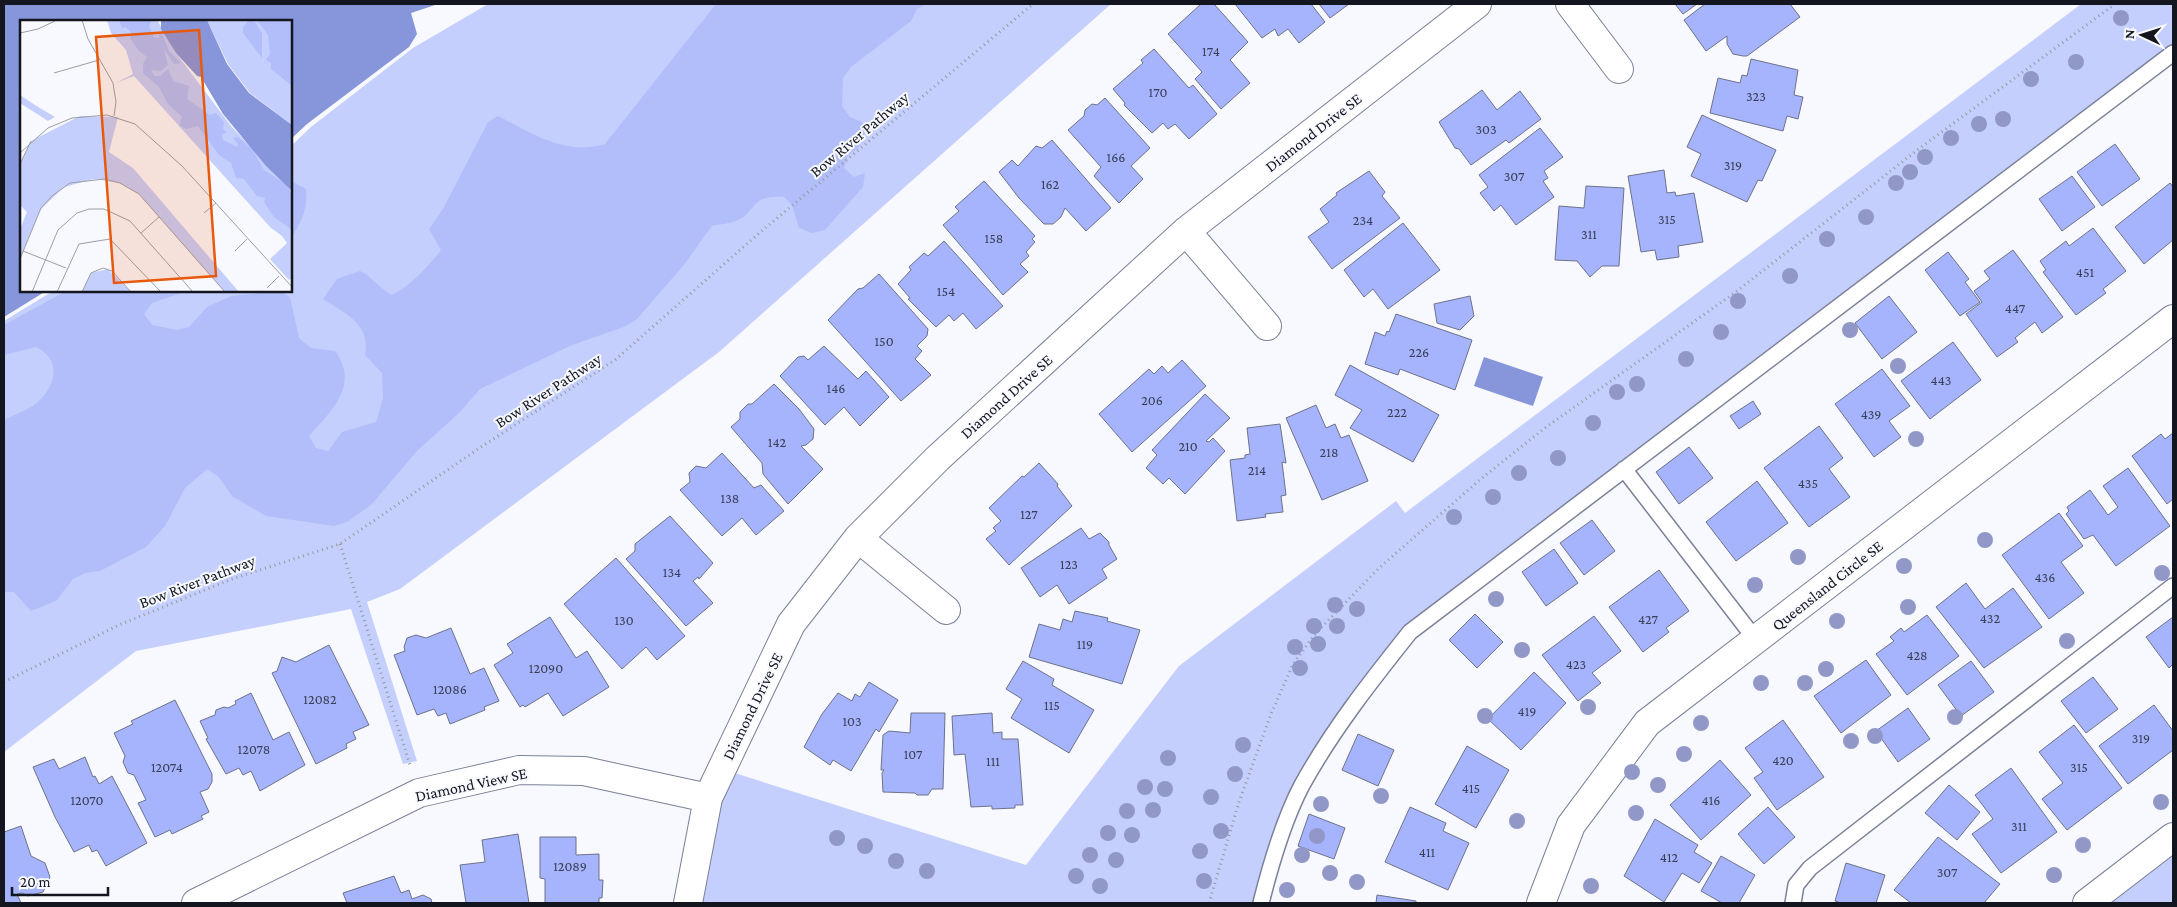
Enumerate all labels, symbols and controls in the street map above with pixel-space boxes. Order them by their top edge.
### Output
north arrow [2117,10,2167,60]
inset map [20,20,292,292]
text: N [2121,28,2137,39]
house number: 174 [1202,43,1220,59]
house number: 170 [1149,84,1167,100]
street label: Bow River Pathway [807,88,913,181]
house number: 323 [1746,88,1766,104]
street label: Diamond Drive SE [1262,89,1365,175]
house number: 303 [1475,121,1497,137]
house number: 166 [1107,149,1125,165]
house number: 319 [1724,157,1742,173]
house number: 307 [1504,168,1525,184]
house number: 162 [1041,176,1059,192]
house number: 315 [1658,211,1676,227]
house number: 234 [1353,212,1373,228]
house number: 311 [1581,226,1597,242]
house number: 158 [985,230,1003,246]
house number: 451 [2076,264,2094,280]
house number: 154 [937,283,955,299]
house number: 447 [2005,300,2026,316]
house number: 150 [874,333,894,349]
house number: 226 [1409,344,1429,360]
street label: Bow River Pathway [492,349,605,432]
street label: Diamond Drive SE [957,351,1056,442]
house number: 443 [1931,372,1951,388]
house number: 146 [827,380,845,396]
house number: 206 [1141,392,1163,408]
house number: 222 [1387,404,1407,420]
house number: 439 [1861,406,1881,422]
house number: 142 [768,434,786,450]
house number: 210 [1178,438,1198,454]
house number: 218 [1320,444,1338,460]
house number: 214 [1248,462,1266,478]
house number: 435 [1798,475,1818,491]
house number: 138 [721,490,739,506]
house number: 127 [1020,506,1038,522]
street label: Queensland Circle SE [1769,537,1886,634]
street label: Bow River Pathway [137,551,259,612]
house number: 123 [1060,556,1078,572]
house number: 134 [663,564,681,580]
house number: 436 [2035,569,2055,585]
house number: 432 [1980,610,2000,626]
house number: 427 [1638,611,1659,627]
house number: 130 [614,612,634,628]
house number: 119 [1077,636,1093,652]
house number: 428 [1906,647,1928,663]
street label: Diamond Drive SE [719,650,786,763]
house number: 423 [1566,656,1586,672]
house number: 12090 [529,660,563,676]
house number: 12086 [433,681,467,697]
house number: 12082 [303,691,337,707]
house number: 115 [1044,697,1060,713]
house number: 419 [1518,703,1536,719]
house number: 103 [842,713,862,729]
house number: 319 [2132,730,2150,746]
house number: 12078 [238,741,270,757]
house number: 107 [904,746,923,762]
house number: 420 [1772,752,1794,768]
house number: 111 [986,753,1000,769]
house number: 12074 [151,759,183,775]
house number: 315 [2070,759,2088,775]
street label: Diamond View SE [414,764,529,805]
house number: 415 [1462,780,1480,796]
house number: 12070 [70,792,104,808]
house number: 416 [1702,792,1720,808]
house number: 311 [2011,818,2027,834]
house number: 411 [1419,844,1436,860]
house number: 412 [1660,849,1679,865]
house number: 12089 [553,858,587,874]
scale bar [12,864,109,896]
house number: 307 [1937,864,1958,880]
text: 20 m [20,874,51,890]

